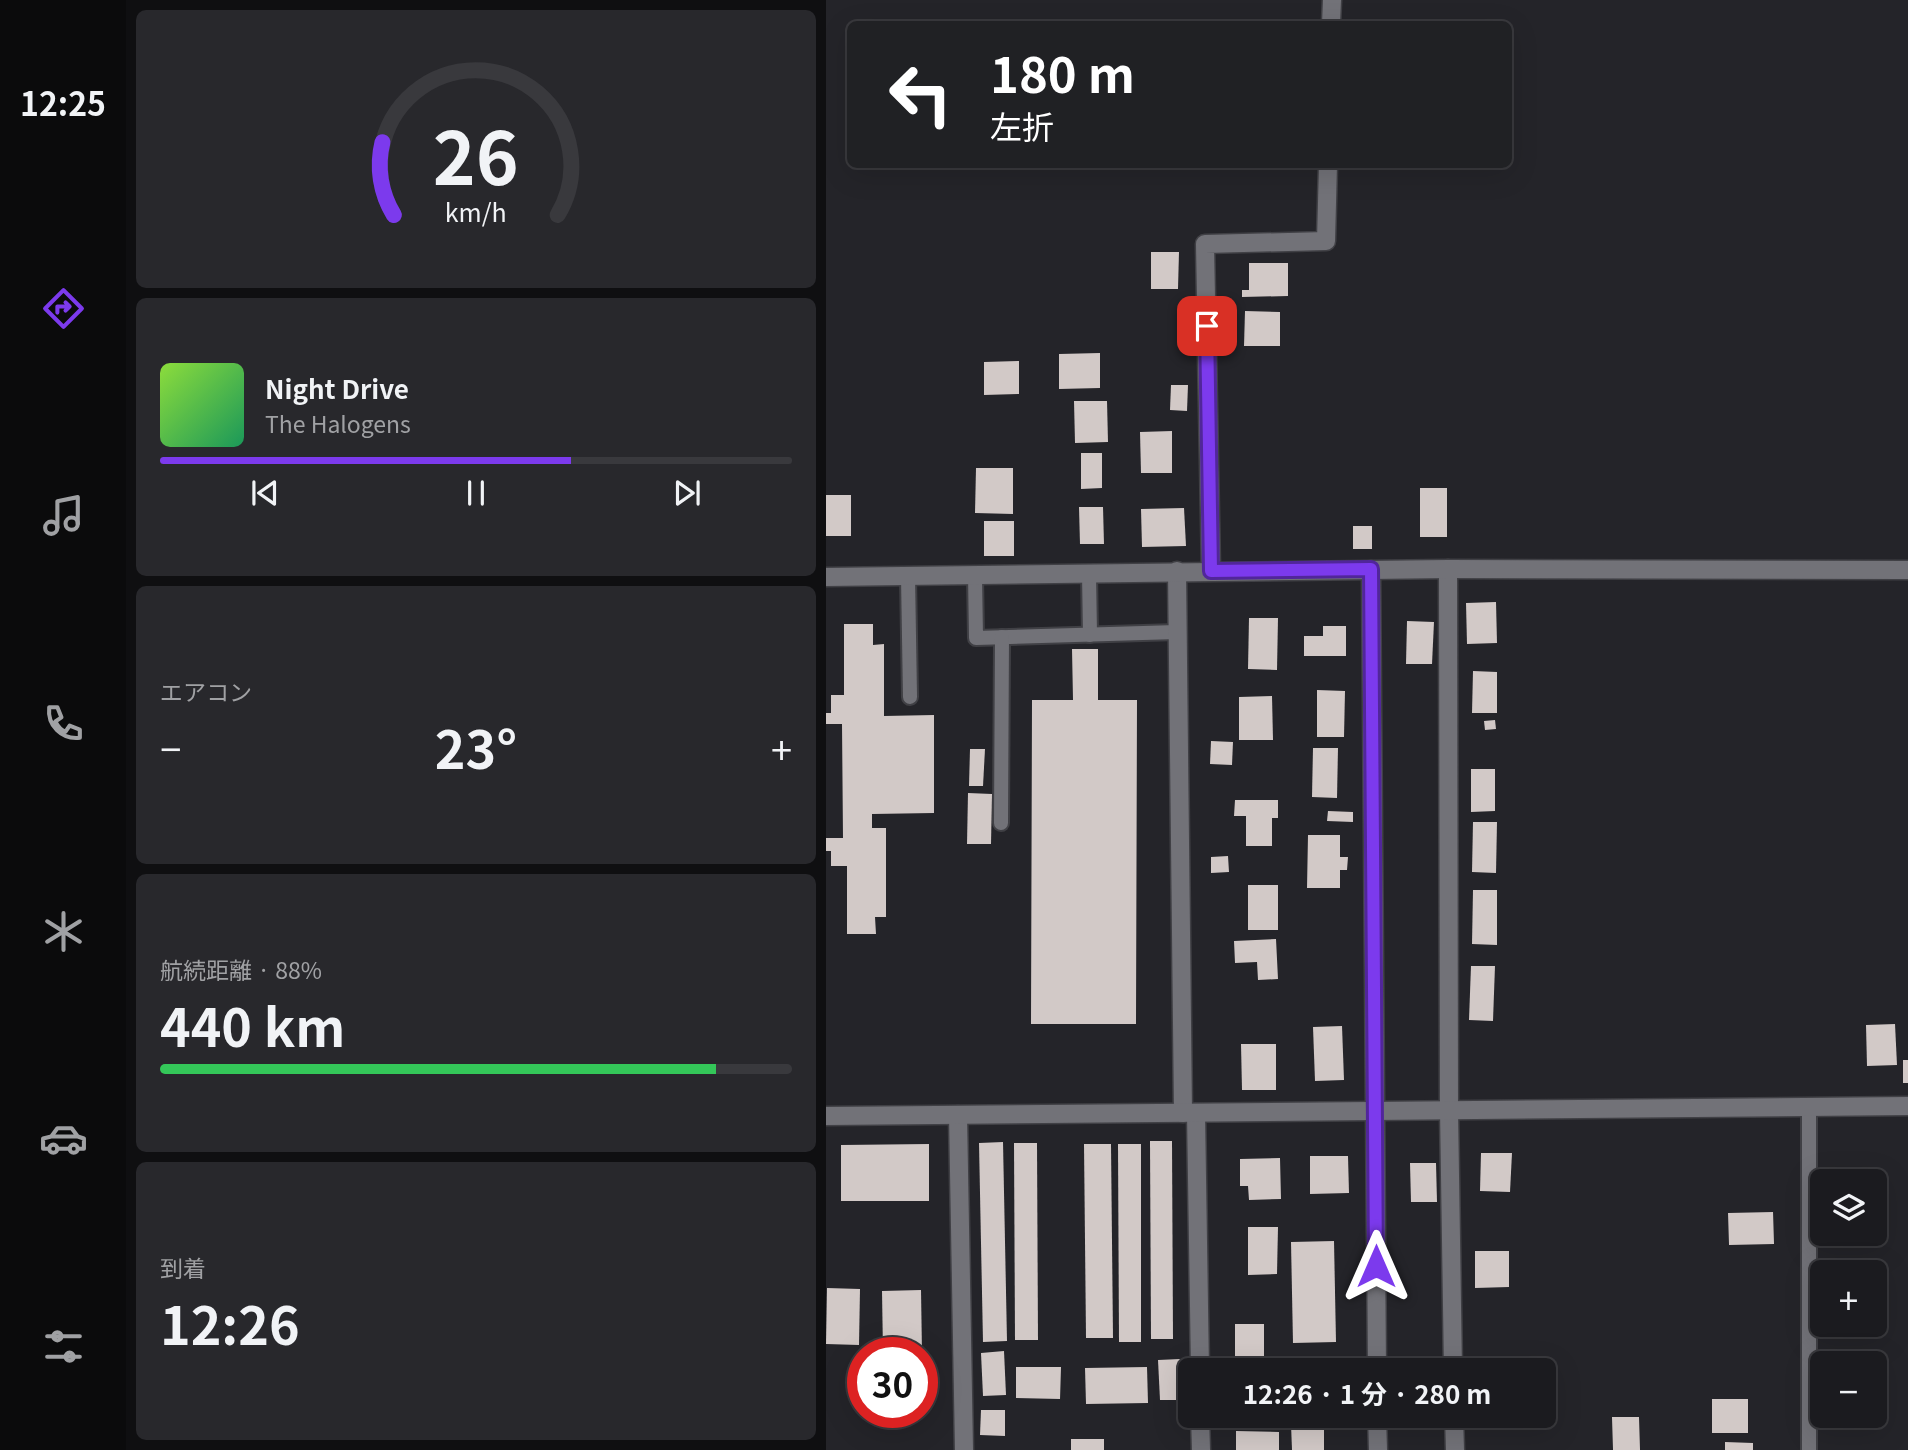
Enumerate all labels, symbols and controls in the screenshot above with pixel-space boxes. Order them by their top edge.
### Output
text: 180 m [990,36,1135,107]
icon: left [875,49,966,140]
text: 12:25 [20,79,106,125]
text: 26 [433,101,519,206]
text: 左折 [990,102,1054,148]
text: km/h [445,193,507,229]
icon: directions [39,284,88,333]
pin [1177,296,1237,356]
icon: arrive [1188,307,1226,345]
text: Night Drive [265,369,409,406]
text: The Halogens [265,406,411,440]
icon: previous [246,474,284,512]
icon: pause [457,474,495,512]
icon: next [668,474,706,512]
icon: music [39,491,88,540]
text: エアコン [160,674,252,708]
icon: phone [39,699,88,748]
text: 23° [435,709,517,784]
text: − [160,720,181,775]
text: + [771,720,792,775]
icon: climate [39,907,88,956]
text: 航続距離 · 88% [160,952,322,986]
text: 440 km [160,987,345,1062]
icon: car [39,1114,88,1163]
map controls [1810,1169,1887,1428]
button: layers [1810,1169,1887,1246]
position arrow [1339,1229,1413,1303]
text: 到着 [160,1250,206,1284]
button: + [1810,1260,1887,1337]
text: 12:26 [160,1285,300,1360]
icon: filters [39,1322,88,1371]
speed limit sign: 30 [847,1337,938,1428]
button: − [1810,1351,1887,1428]
text: 12:26 · 1 分 · 280 m [1243,1374,1491,1411]

